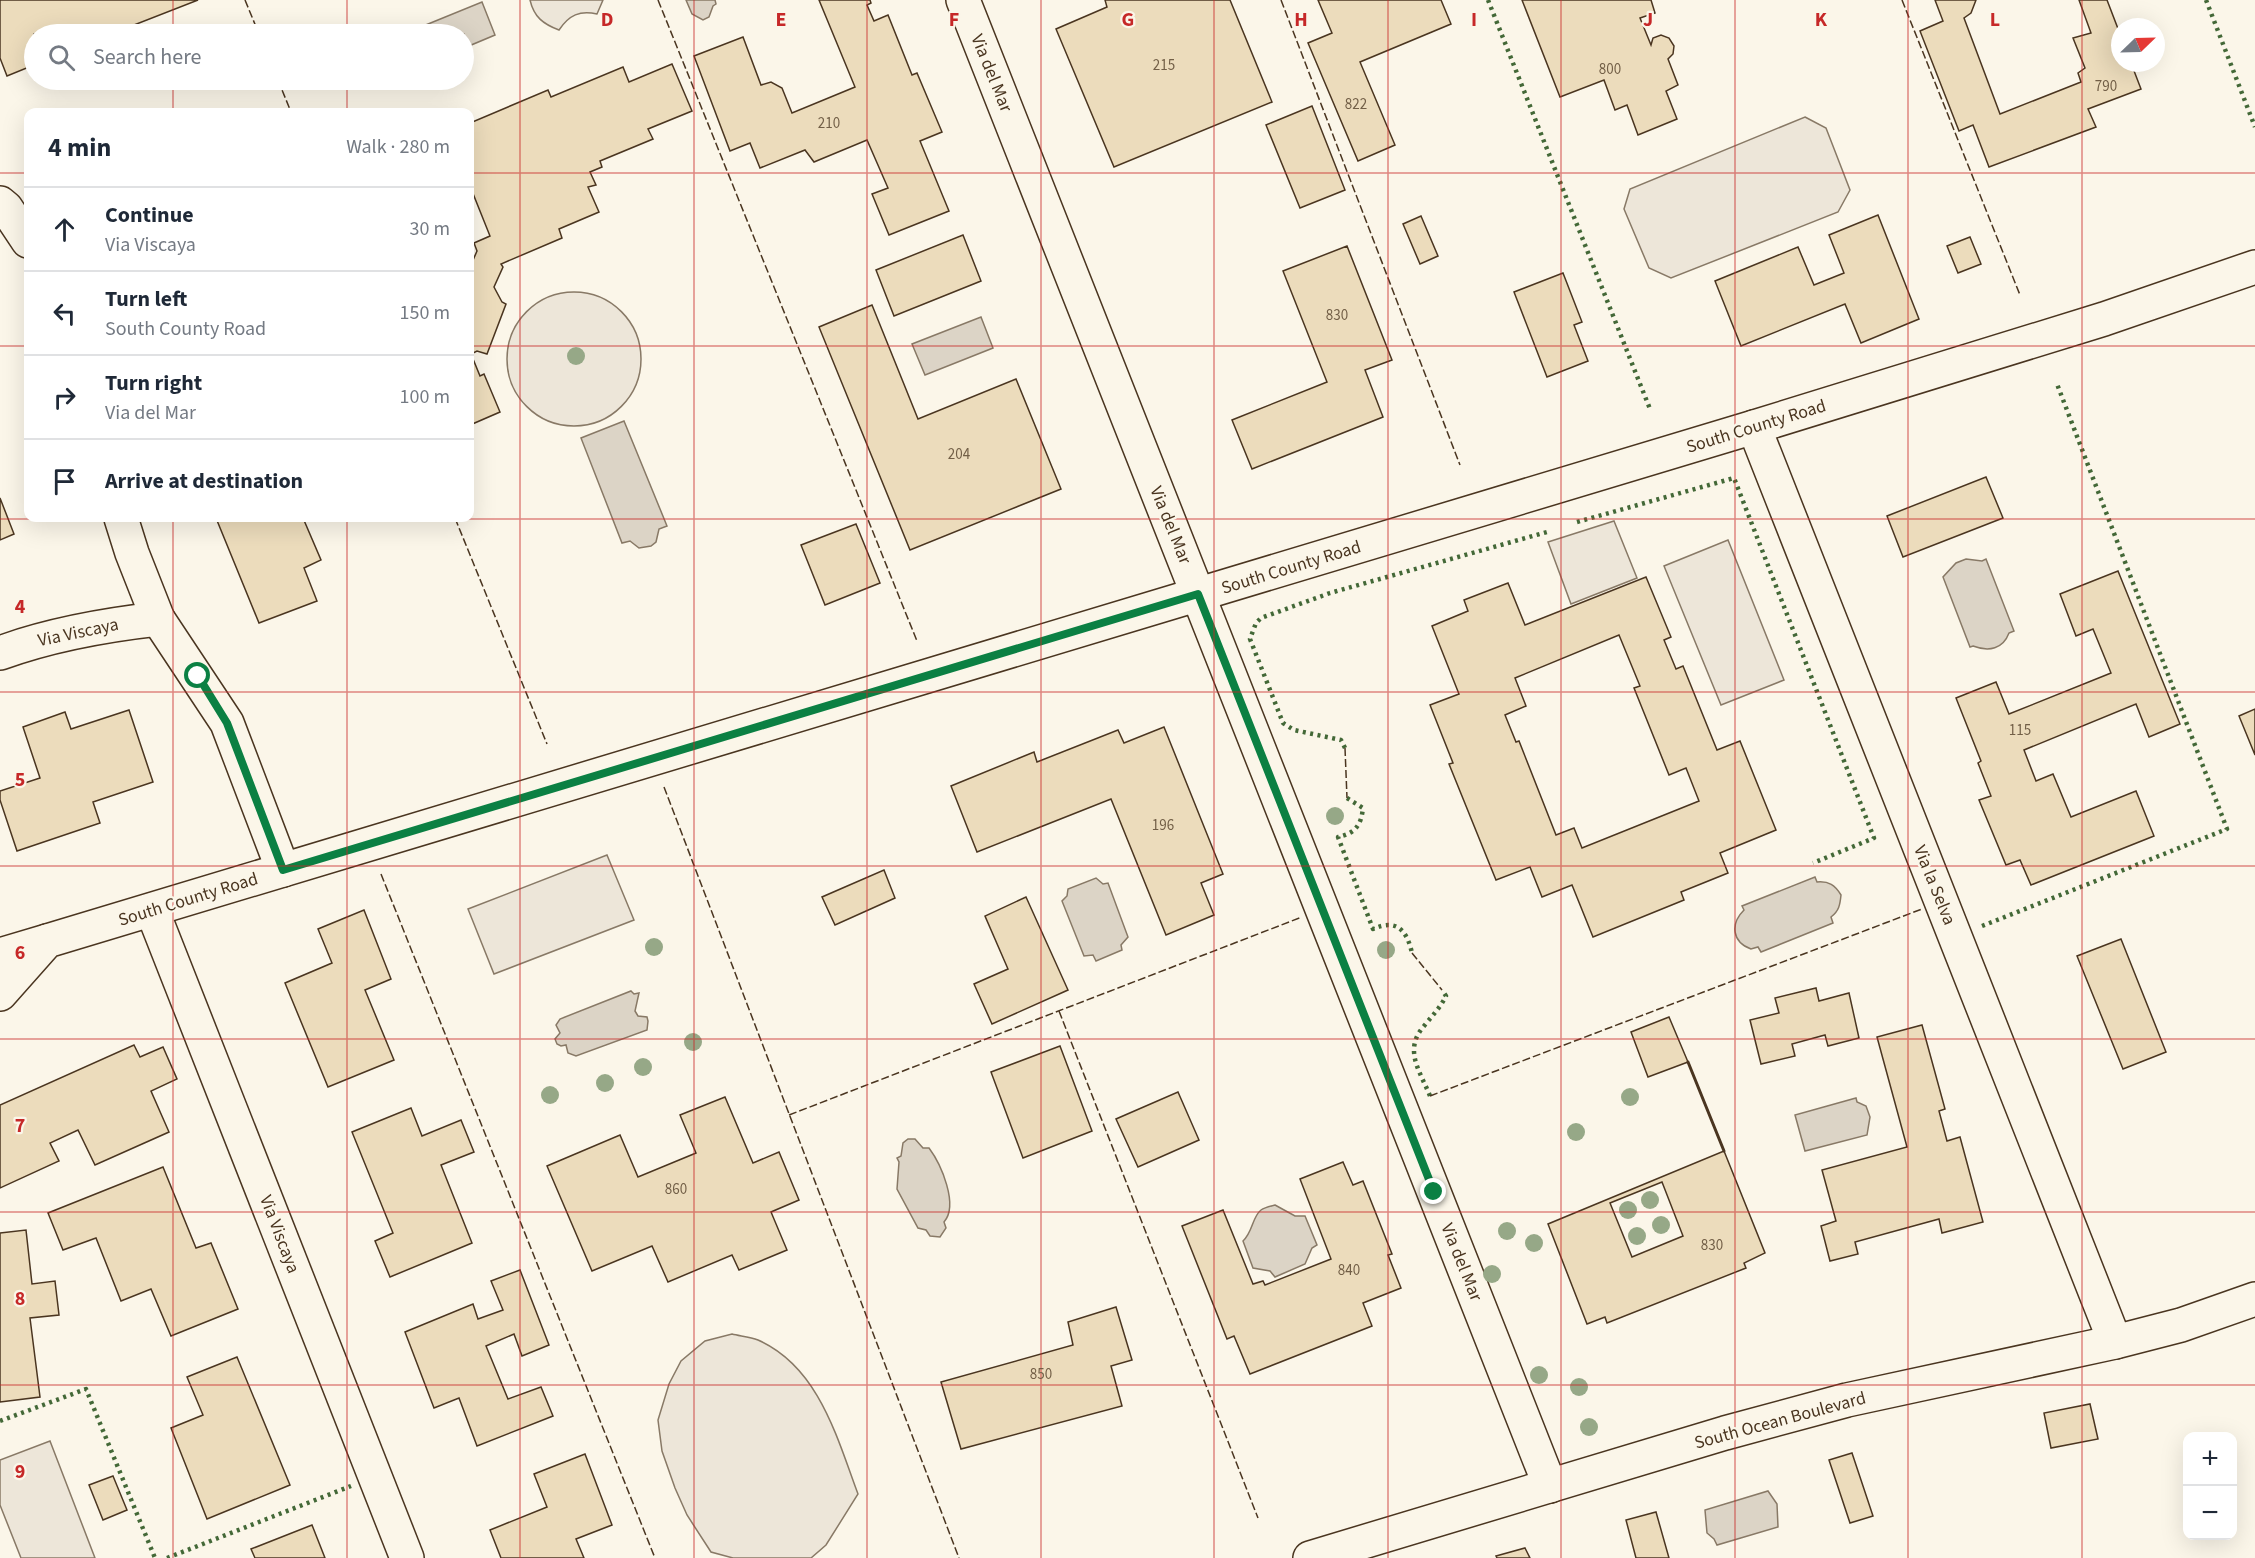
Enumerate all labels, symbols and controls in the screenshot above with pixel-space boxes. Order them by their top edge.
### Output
text: D [601,6,613,34]
text: E [776,6,786,34]
text: F [949,6,959,34]
text: G [1122,6,1134,34]
text: H [1294,6,1308,34]
text: I [1471,6,1477,34]
text: J [1643,6,1653,34]
text: K [1815,6,1828,34]
text: L [1990,6,2000,34]
north arrow [2111,18,2165,72]
search box [24,24,474,90]
street label: Via del Mar [965,31,1019,117]
icon: search [45,41,78,74]
text: Search here [93,41,201,73]
house number: 215 [1153,55,1175,76]
house number: 800 [1599,59,1621,80]
house number: 790 [2095,76,2117,97]
house number: 822 [1345,94,1367,115]
house number: 210 [818,113,840,134]
text: 4 min [48,129,111,166]
text: Walk · 280 m [346,133,450,161]
text: Continue [105,199,194,231]
icon: ahead [48,213,81,246]
text: 30 m [410,215,450,243]
text: Via Viscaya [105,231,196,259]
text: Turn left [105,283,187,315]
icon: left [48,297,81,330]
text: 150 m [400,299,450,327]
house number: 830 [1326,305,1348,326]
text: South County Road [105,315,266,343]
text: Turn right [105,367,202,399]
icon: right [48,381,81,414]
text: 100 m [400,383,450,411]
street label: South County Road [1683,393,1829,460]
text: Via del Mar [105,399,196,427]
house number: 204 [948,444,971,465]
icon: arrive [48,465,81,498]
text: Arrive at destination [105,465,303,497]
street label: Via del Mar [1144,483,1198,569]
street label: South County Road [1218,534,1364,601]
text: 4 [15,593,26,621]
street label: Via Viscaya [35,612,121,653]
route start [184,662,210,688]
house number: 115 [2009,720,2031,741]
text: 5 [15,766,25,794]
house number: 196 [1152,815,1174,836]
street label: Via la Selva [1907,842,1962,929]
street label: South County Road [115,866,261,933]
text: 6 [15,939,25,967]
text: 7 [15,1112,25,1140]
route end [1420,1178,1446,1204]
house number: 860 [665,1179,687,1200]
street label: Via Viscaya [253,1192,306,1277]
street label: Via del Mar [1435,1220,1489,1306]
house number: 830 [1701,1235,1723,1256]
house number: 840 [1338,1260,1360,1281]
text: 8 [15,1285,25,1313]
house number: 850 [1030,1364,1052,1385]
street label: South Ocean Boulevard [1692,1386,1869,1455]
map controls [2183,1432,2237,1540]
button: + [2183,1432,2237,1486]
text: 9 [15,1458,25,1486]
button: − [2183,1486,2237,1540]

